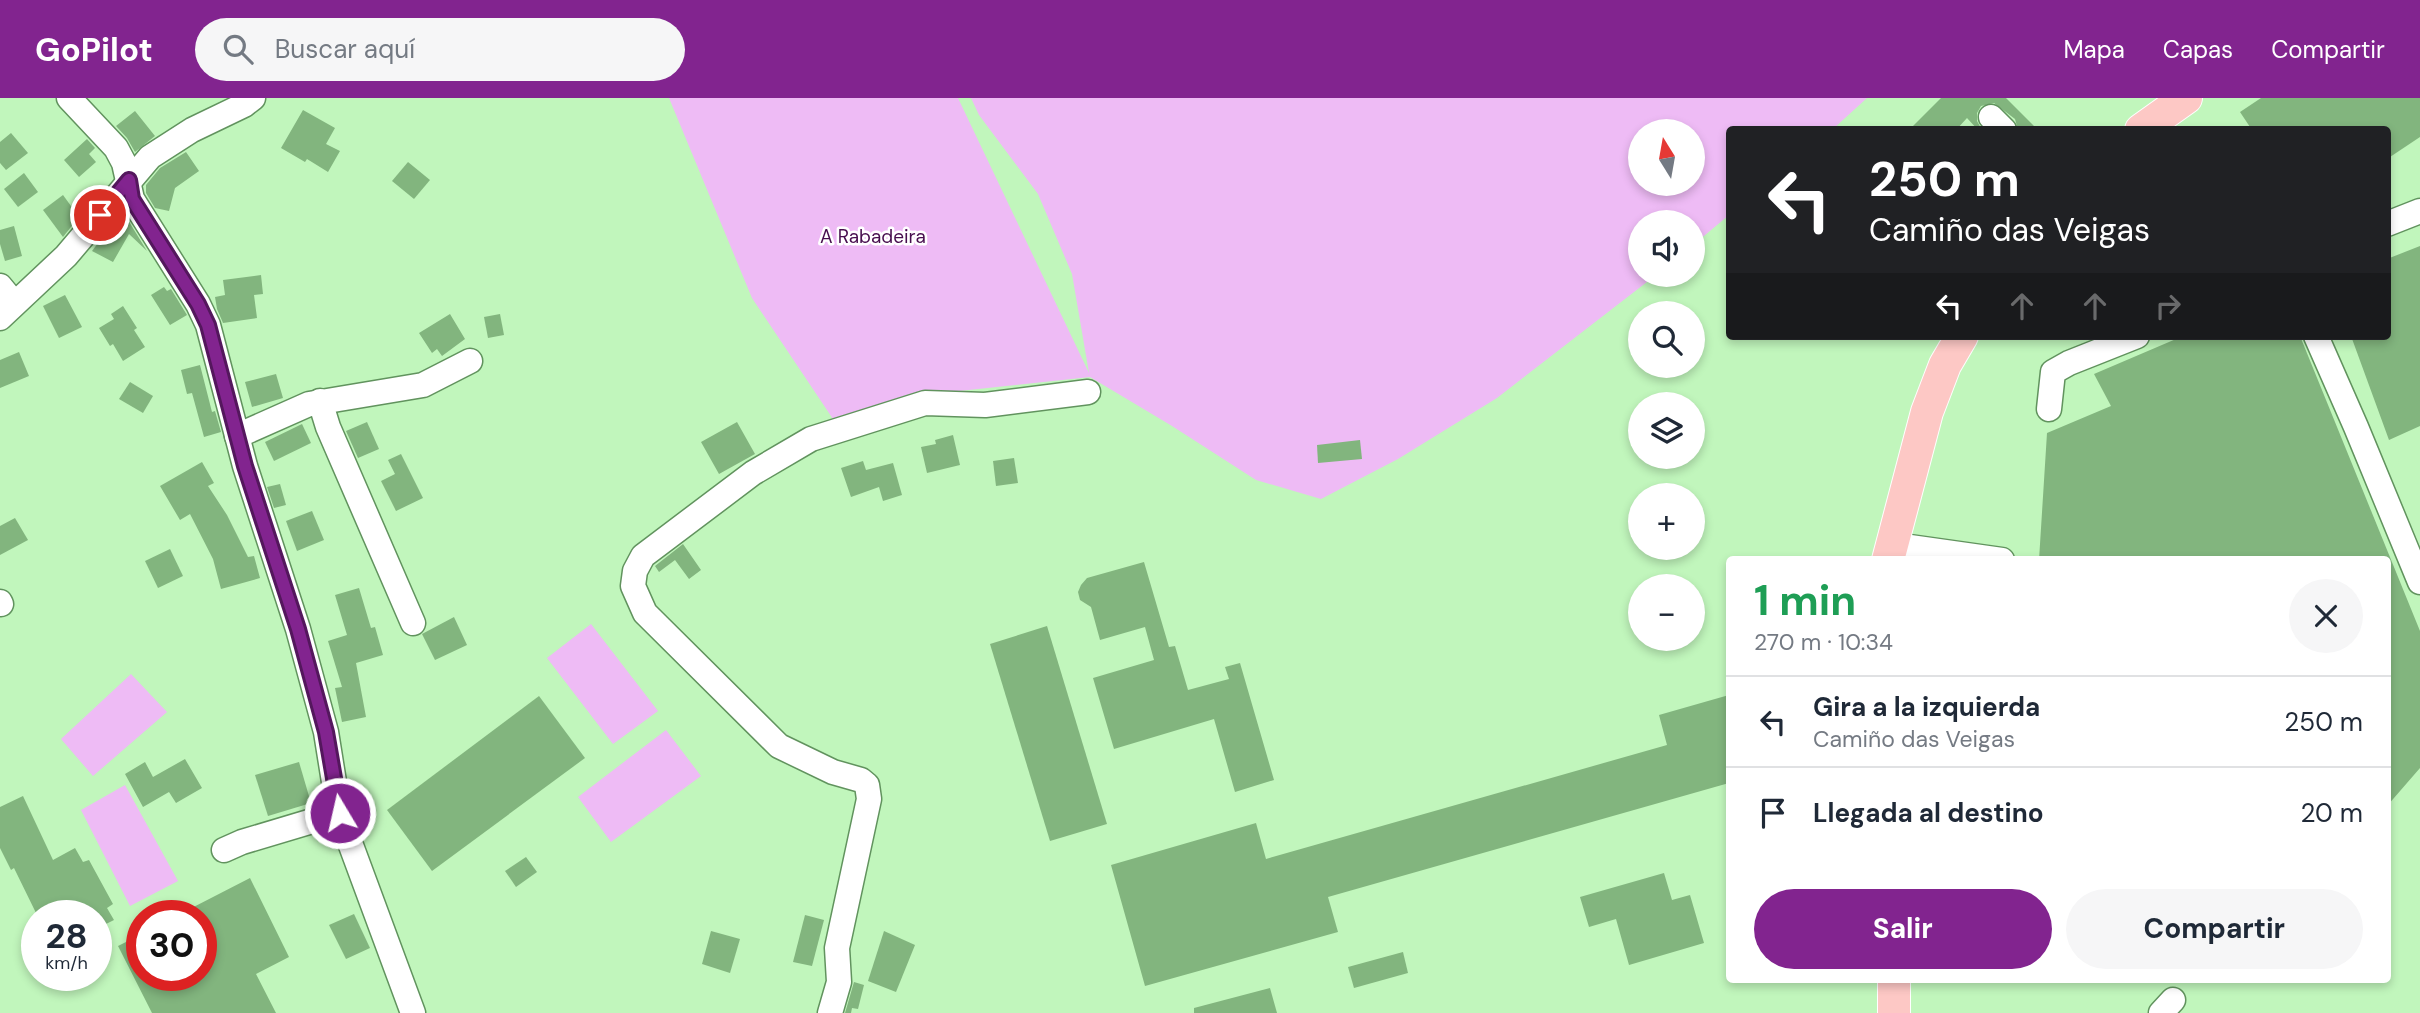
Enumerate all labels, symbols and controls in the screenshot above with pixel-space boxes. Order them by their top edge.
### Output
search box [195,18,685,81]
text: GoPilot [35,28,153,71]
icon: search [219,30,257,68]
text: Buscar aquí [275,32,415,66]
text: Mapa [2063,34,2125,65]
text: Capas [2163,34,2233,65]
text: Compartir [2271,34,2385,65]
north arrow [1628,119,1704,196]
map controls [1628,119,1705,651]
text: 250 m [1869,147,2020,211]
icon: left [1754,154,1845,245]
pin [70,185,130,245]
icon: arrive [81,196,119,234]
text: Camiño das Veigas [1869,209,2150,251]
button: sound [1628,210,1705,287]
park label: A Rabadeira [820,224,926,249]
icon: left [1930,287,1968,325]
icon: ahead [2003,287,2041,325]
icon: ahead [2076,287,2114,325]
icon: right [2149,287,2187,325]
button: search [1628,301,1705,378]
button: layers [1628,392,1705,469]
button: + [1628,483,1705,560]
text: 1 min [1754,573,1856,628]
button: − [1628,574,1705,651]
button: close [2289,579,2363,653]
text: 270 m · 10:34 [1754,627,1893,657]
text: Gira a la izquierda [1813,690,2040,724]
icon: left [1754,703,1792,741]
text: 250 m [2284,705,2363,739]
text: Camiño das Veigas [1813,724,2015,754]
position arrow [303,776,377,850]
icon: arrive [1754,794,1792,832]
text: Llegada al destino [1813,796,2044,830]
text: 20 m [2300,796,2363,830]
button: Salir [1754,889,2052,969]
button: Compartir [2066,889,2363,969]
speed limit sign: 30 [126,900,217,991]
text: 28 [45,913,88,959]
text: km/h [45,951,88,975]

